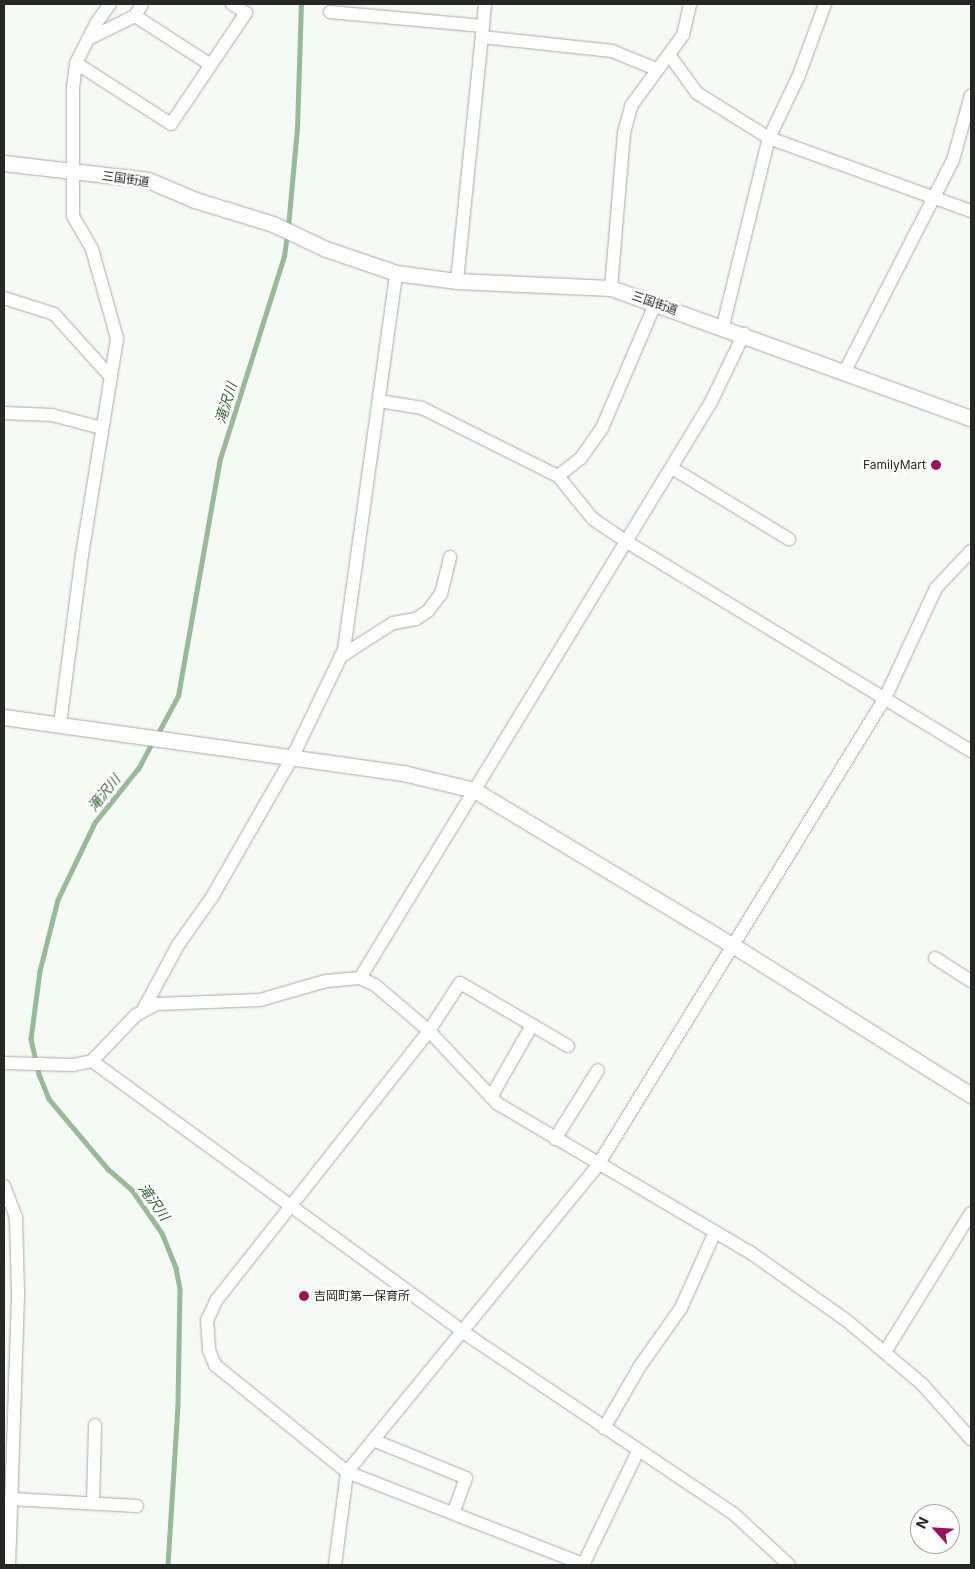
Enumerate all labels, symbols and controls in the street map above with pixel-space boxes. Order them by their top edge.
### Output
street label: 三国街道 [101,169,151,189]
street label: 三国街道 [630,288,680,318]
water label: 滝沢川 [212,380,240,426]
place label: FamilyMart [863,458,926,472]
marker: FamilyMart [930,459,942,471]
water label: 滝沢川 [84,771,124,815]
water label: 滝沢川 [135,1180,173,1224]
place label: 吉岡町第一保育所 [314,1289,410,1303]
marker: 吉岡町第一保育所 [298,1290,310,1302]
north arrow [910,1504,960,1554]
text: N [912,1514,932,1531]

